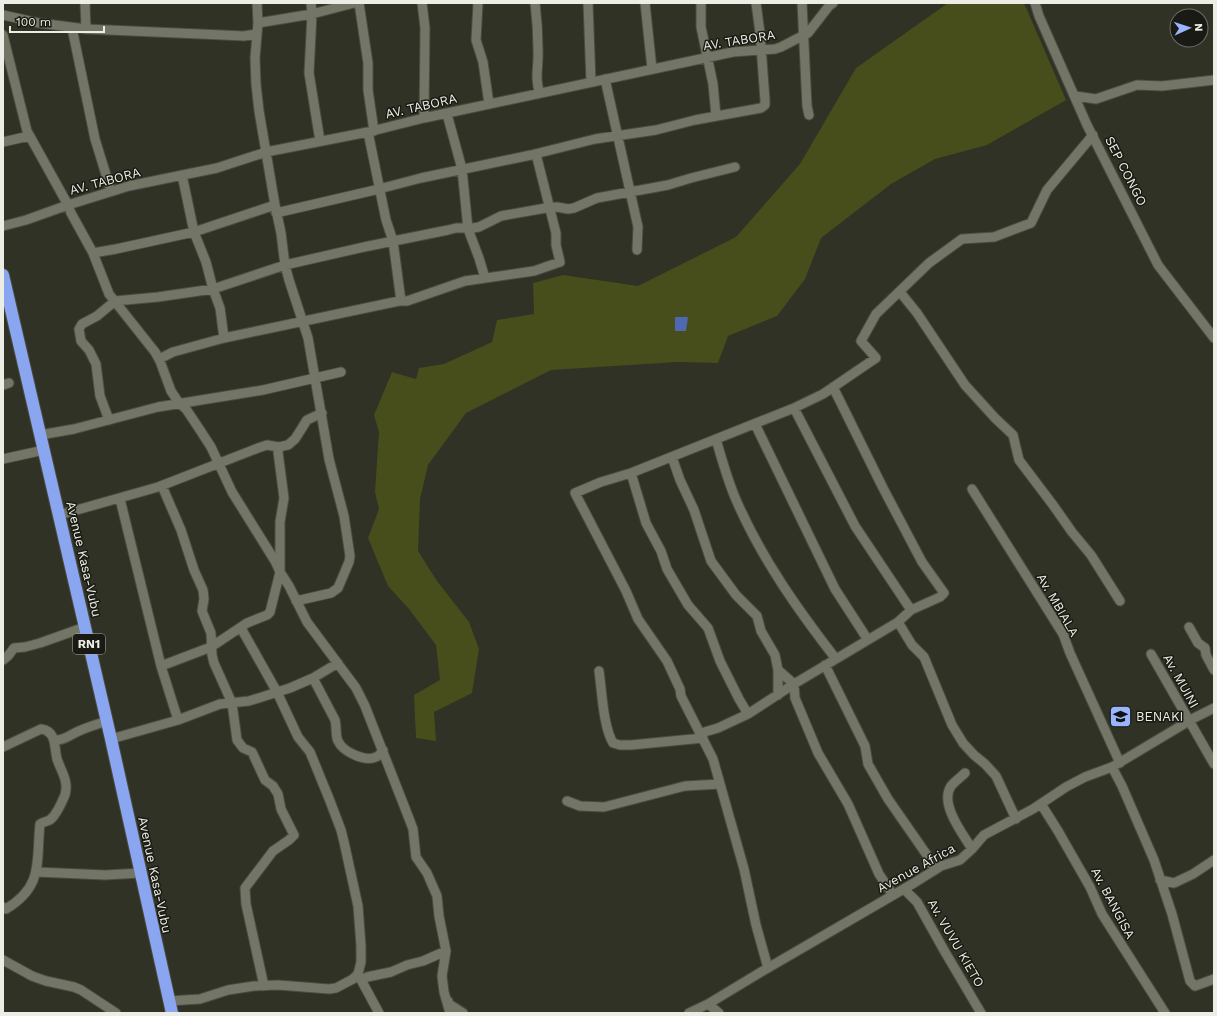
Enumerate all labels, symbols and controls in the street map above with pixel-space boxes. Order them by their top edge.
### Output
scale bar [10,8,104,34]
north arrow [1169,8,1209,48]
text: 100 m [16,15,51,29]
text: N [1192,23,1205,32]
street label: AV. TABORA [702,27,777,53]
street label: AV. TABORA [384,90,459,122]
street label: SEP CONGO [1102,134,1150,208]
street label: AV. TABORA [68,164,143,198]
street label: Avenue Kasa-Vubu [63,500,105,618]
street label: Av. MBIALA [1034,571,1082,640]
road number: RN1 [73,634,105,654]
street label: Av. MUINI [1160,651,1202,711]
school or university icon: BENAKI [1108,703,1134,729]
place label: BENAKI [1136,709,1183,724]
street label: Avenue Kasa-Vubu [135,816,175,934]
street label: Avenue Africa [874,840,958,896]
street label: Av. BANGISA [1088,865,1138,941]
street label: Av. VUVU KIETO [925,896,987,990]

